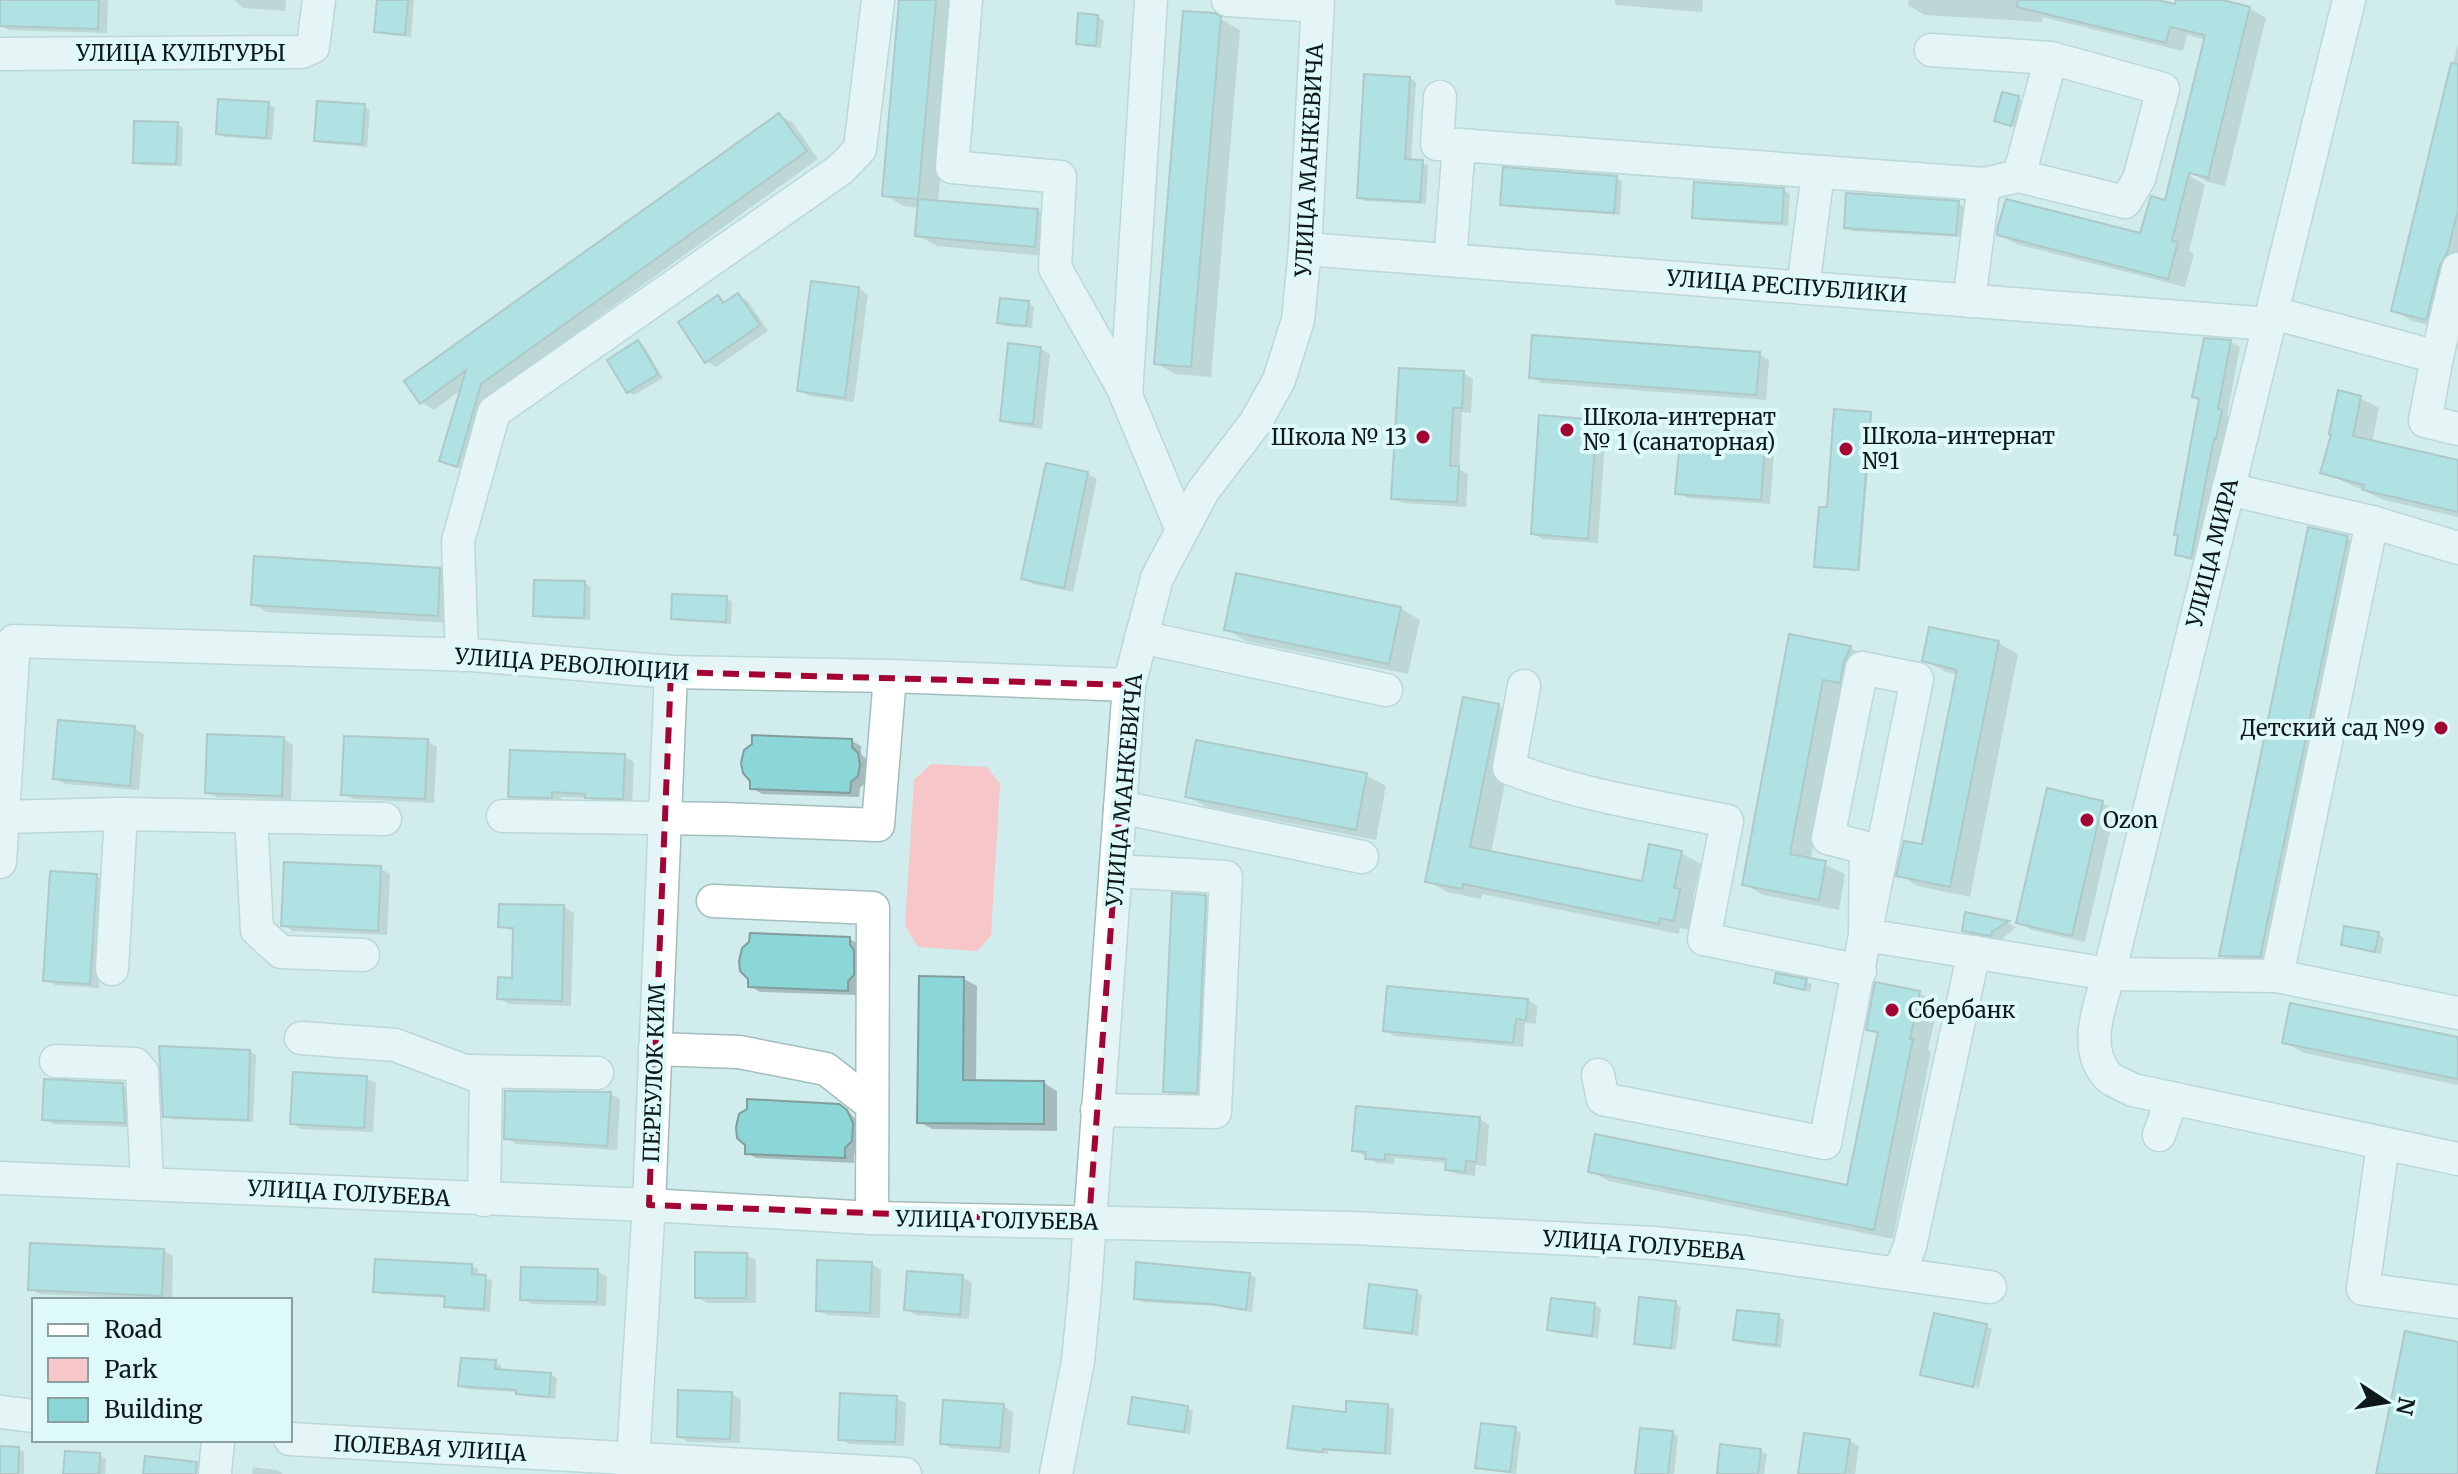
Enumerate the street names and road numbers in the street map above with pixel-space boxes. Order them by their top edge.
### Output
street label: УЛИЦА КУЛЬТУРЫ [75,39,286,67]
street label: УЛИЦА МАНКЕВИЧА [1289,42,1329,278]
street label: УЛИЦА РЕСПУБЛИКИ [1665,264,1908,308]
street label: УЛИЦА МИРА [2180,475,2244,631]
street label: УЛИЦА РЕВОЛЮЦИИ [453,642,690,686]
street label: УЛИЦА МАНКЕВИЧА [1100,672,1148,909]
street label: ПЕРЕУЛОК КИМ [637,983,671,1163]
street label: УЛИЦА ГОЛУБЕВА [246,1174,452,1212]
street label: УЛИЦА ГОЛУБЕВА [894,1204,1099,1236]
street label: УЛИЦА ГОЛУБЕВА [1541,1224,1747,1266]
street label: ПОЛЕВАЯ УЛИЦА [333,1429,528,1467]

